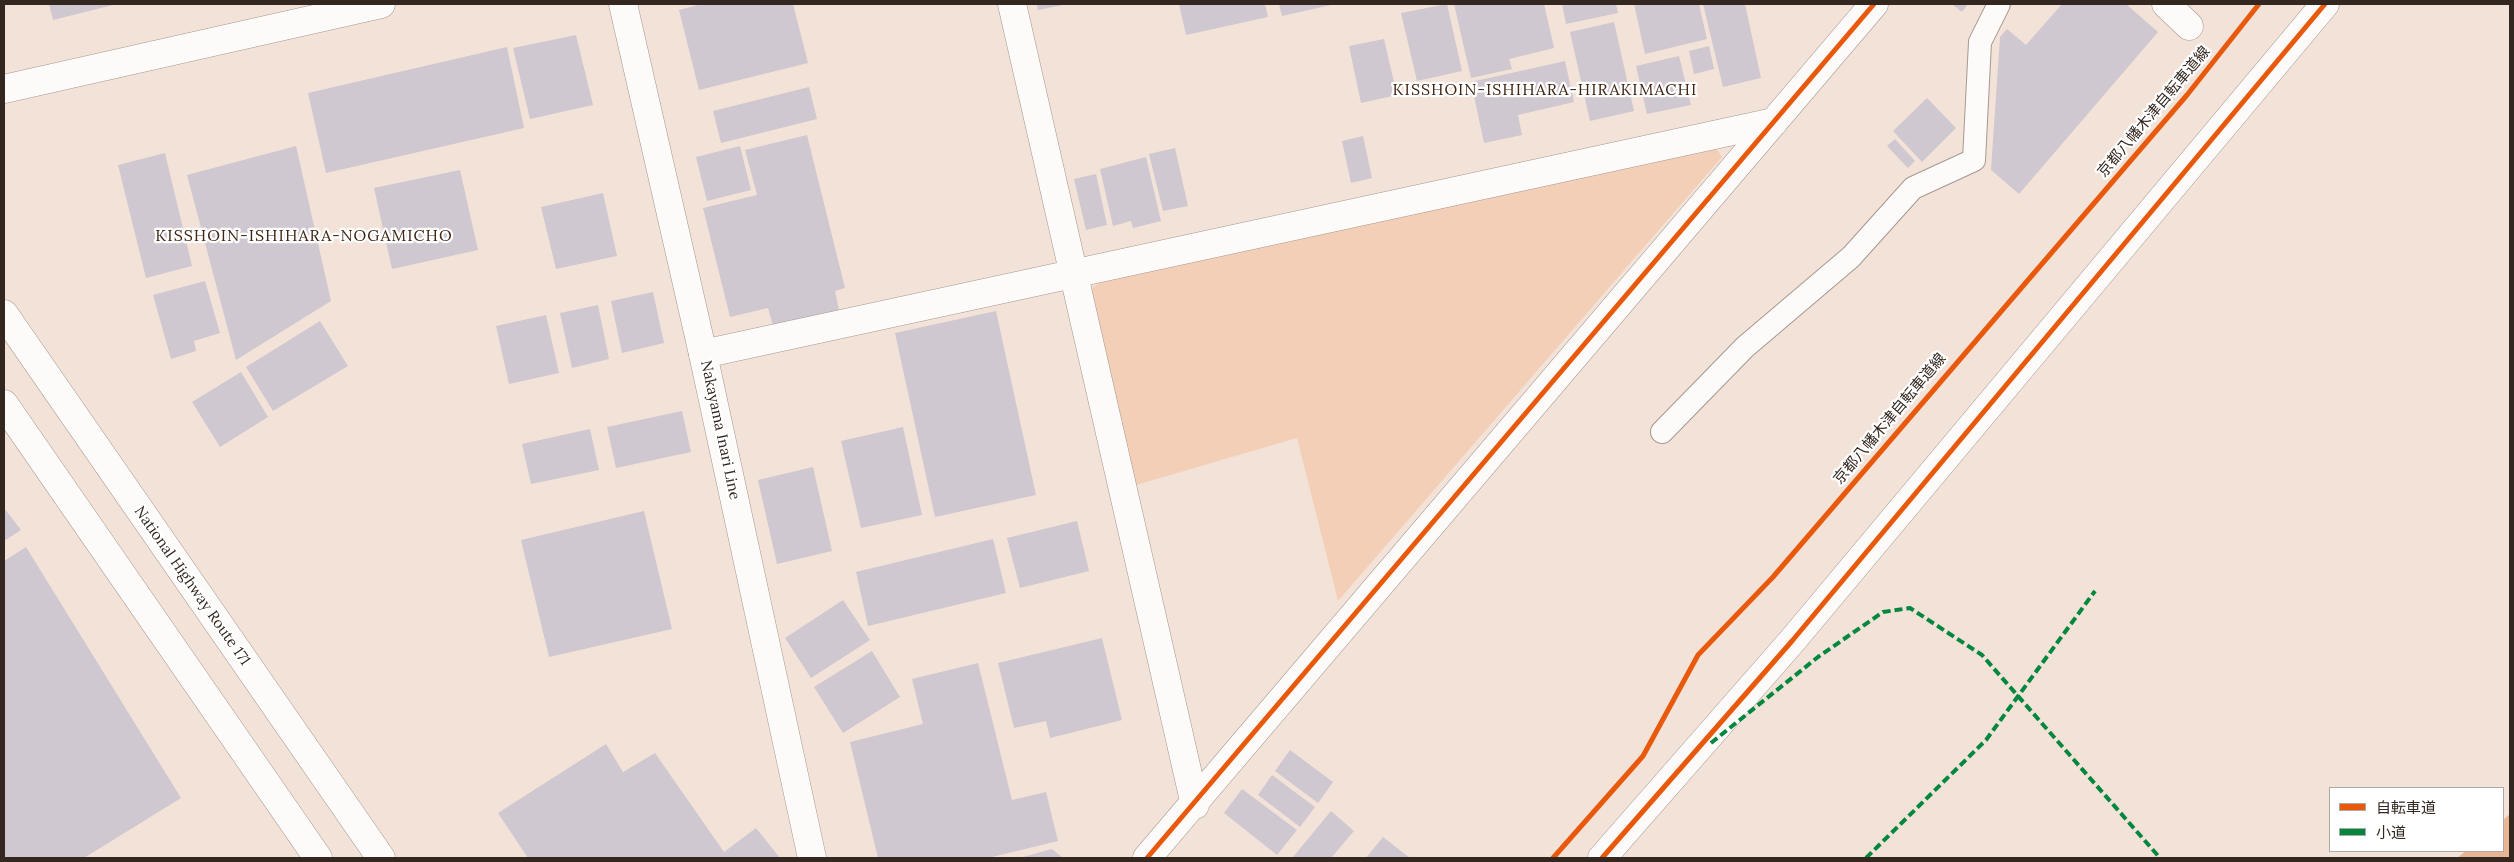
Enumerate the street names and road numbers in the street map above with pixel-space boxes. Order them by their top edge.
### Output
street label: 京都八幡木津自転車道線 [2094,43,2214,181]
street label: 京都八幡木津自転車道線 [1830,350,1950,488]
street label: Nakayama Inari Line [696,359,744,501]
street label: National Highway Route 171 [130,503,254,669]

